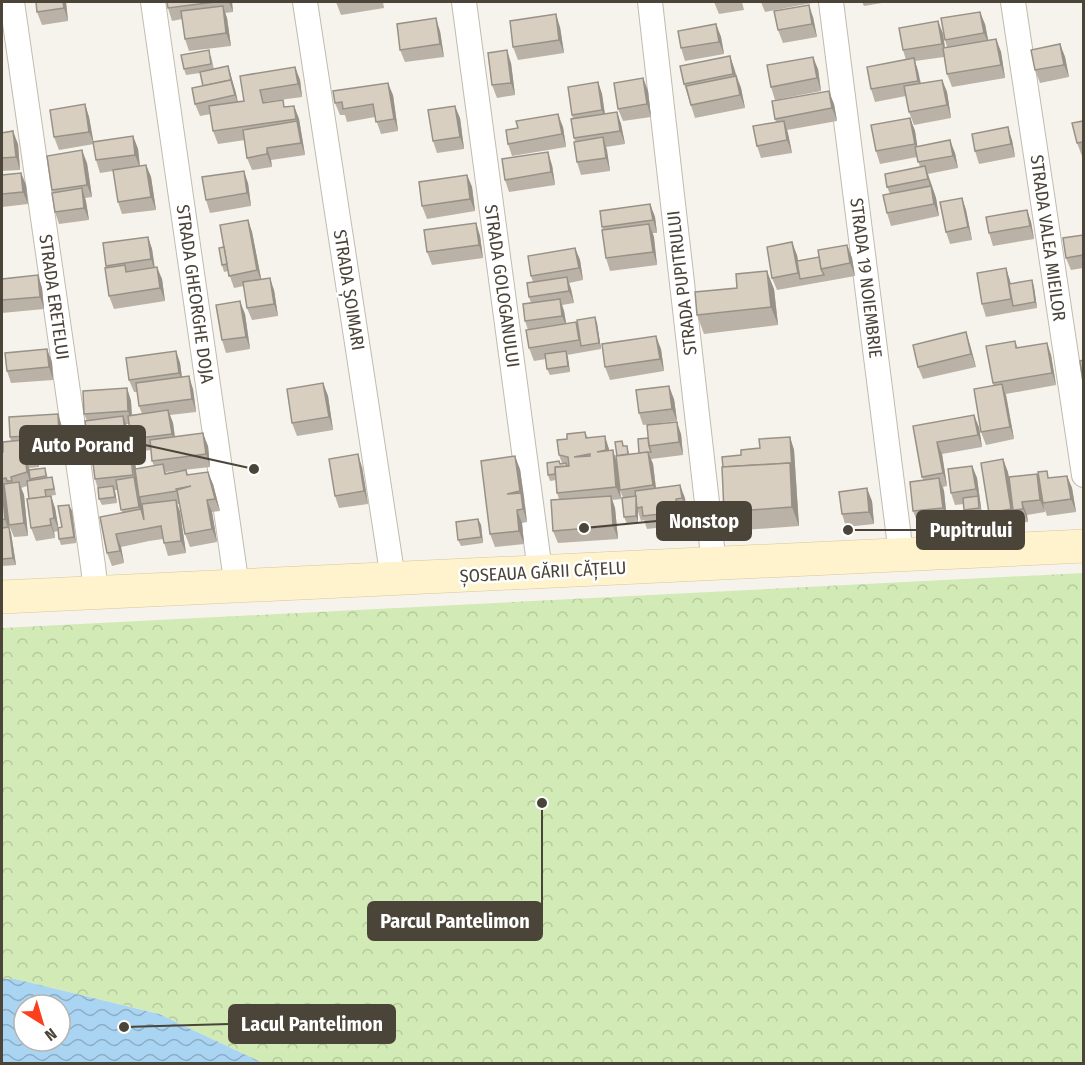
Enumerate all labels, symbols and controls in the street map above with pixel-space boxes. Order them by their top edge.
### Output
street label: STRADA VALEA MIEILOR [1025,154,1071,323]
street label: STRADA 19 NOIEMBRIE [845,197,887,359]
street label: STRADA GHEORGHE DOJA [172,203,219,385]
street label: STRADA GOLOGANULUI [480,203,524,369]
street label: STRADA PUPITRULUI [662,209,702,357]
street label: STRADA ȘOIMARI [329,228,369,352]
street label: STRADA ERETELUI [34,233,74,361]
callout: Auto Porand [20,426,145,464]
text: Auto Porand [31,433,134,457]
callout: Nonstop [657,502,751,540]
text: Nonstop [669,509,739,533]
callout: Pupitrului [917,511,1024,549]
text: Pupitrului [930,518,1012,542]
street label: ȘOSEAUA GĂRII CĂȚELU [459,557,627,587]
callout: Parcul Pantelimon [368,902,542,940]
text: Parcul Pantelimon [380,909,530,933]
north arrow [12,993,72,1053]
callout: Lacul Pantelimon [229,1005,395,1043]
text: Lacul Pantelimon [241,1012,383,1036]
text: N [41,1024,60,1045]

